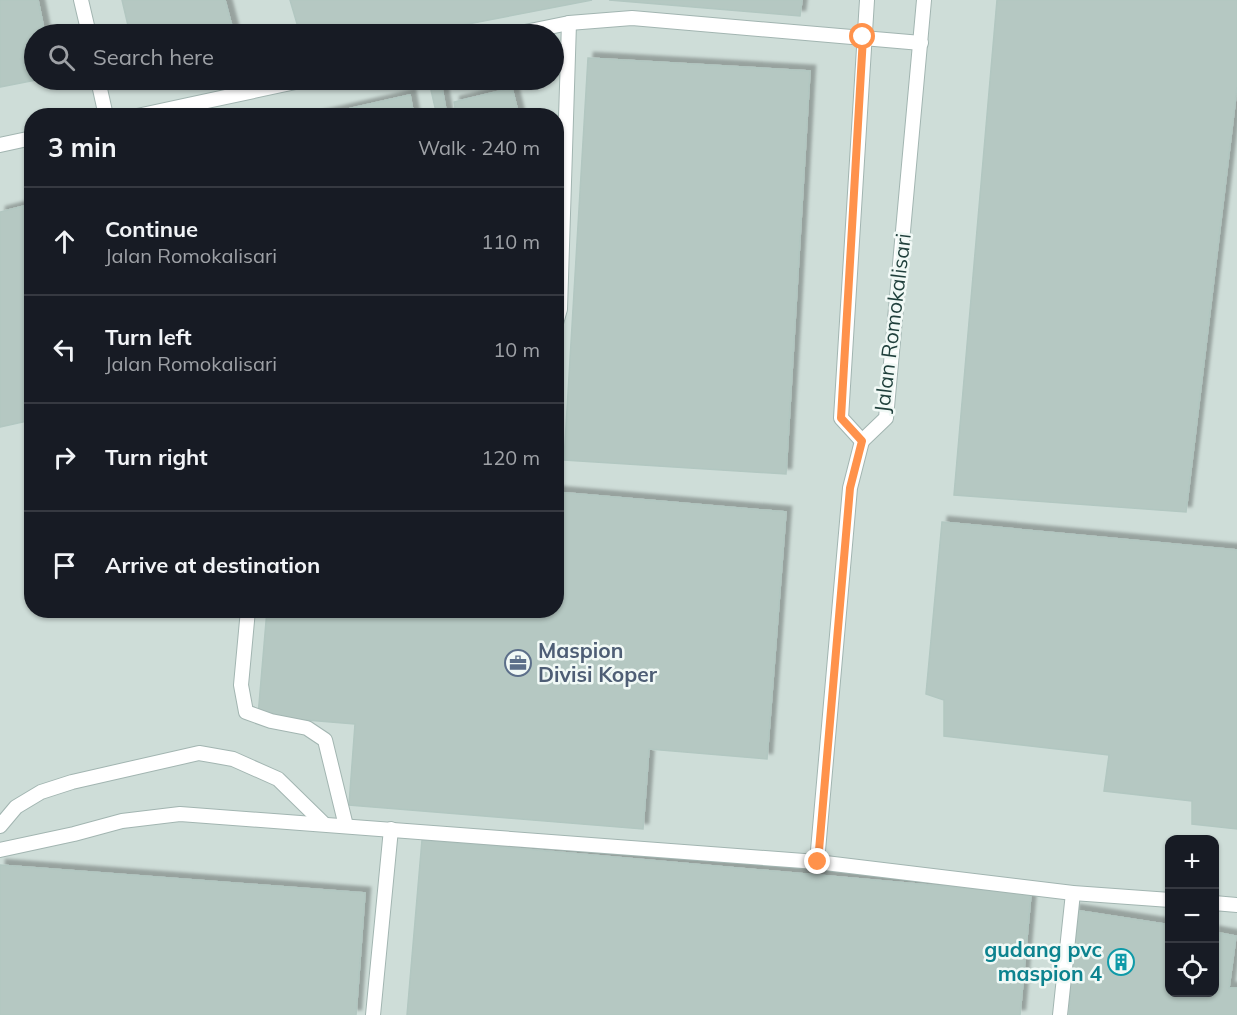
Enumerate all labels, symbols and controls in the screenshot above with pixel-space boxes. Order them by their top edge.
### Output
route start [849,23,875,49]
search box [24,24,564,90]
icon: search [45,41,78,74]
text: Search here [93,43,214,71]
text: 3 min [48,131,117,164]
text: Walk · 240 m [418,135,540,160]
text: Continue [105,215,198,243]
icon: ahead [48,225,81,258]
text: 110 m [481,229,540,254]
street label: Jalan Romokalisari [868,232,916,414]
text: Jalan Romokalisari [105,243,277,268]
text: Turn left [105,323,192,351]
icon: left [48,333,81,366]
text: 10 m [493,337,540,362]
text: Jalan Romokalisari [105,351,277,376]
icon: right [48,441,81,474]
text: Turn right [105,443,208,471]
text: 120 m [481,445,540,470]
icon: arrive [48,549,81,582]
text: Arrive at destination [105,551,320,579]
place label: Maspion Divisi Koper [538,637,658,687]
office icon: Maspion Divisi Koper [503,648,533,678]
map controls [1165,835,1219,997]
button: + [1165,835,1219,889]
route end [804,848,830,874]
button: − [1165,889,1219,943]
place label: gudang pvc maspion 4 [984,936,1102,986]
button: locate [1165,943,1219,997]
building icon: gudang pvc maspion 4 [1106,947,1136,977]

